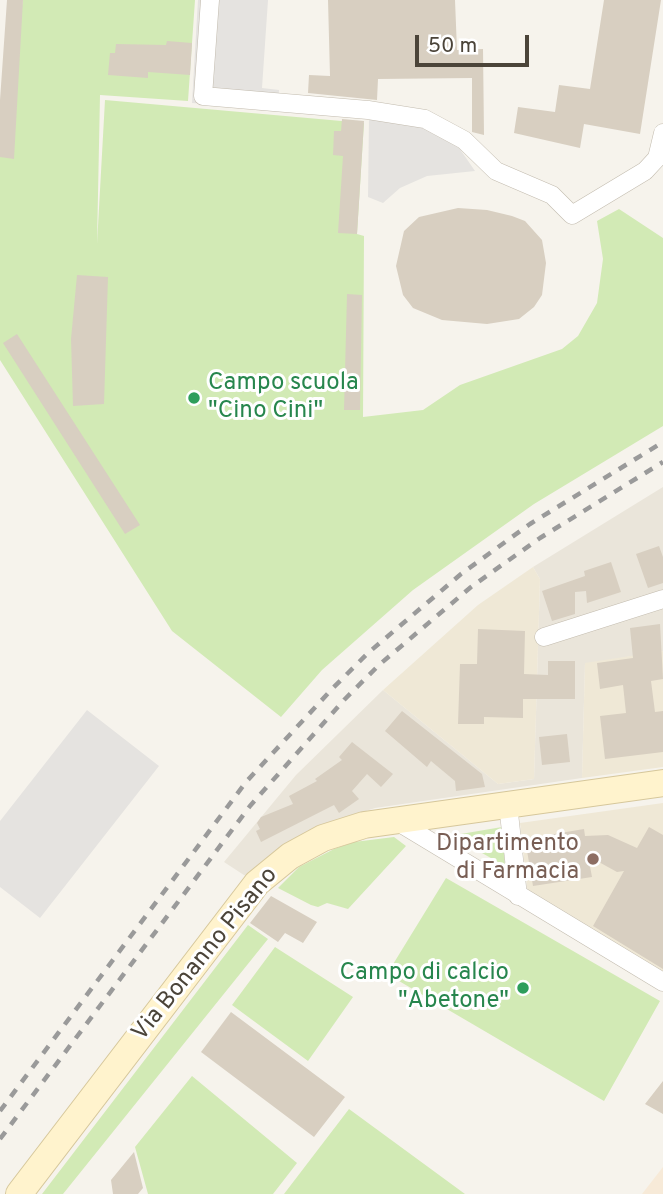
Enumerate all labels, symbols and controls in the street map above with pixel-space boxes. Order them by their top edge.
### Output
scale bar [418,21,532,65]
text: 50 m [428,33,477,60]
place label: Campo scuola "Cino Cini" [208,370,359,426]
marker: Campo scuola "Cino Cini" [186,390,202,406]
place label: Dipartimento di Farmacia [436,831,579,887]
marker: Dipartimento di Farmacia [585,851,601,867]
street label: Via Bonanno Pisano [127,862,285,1048]
place label: Campo di calcio "Abetone" [340,960,509,1016]
marker: Campo di calcio "Abetone" [515,980,531,996]

